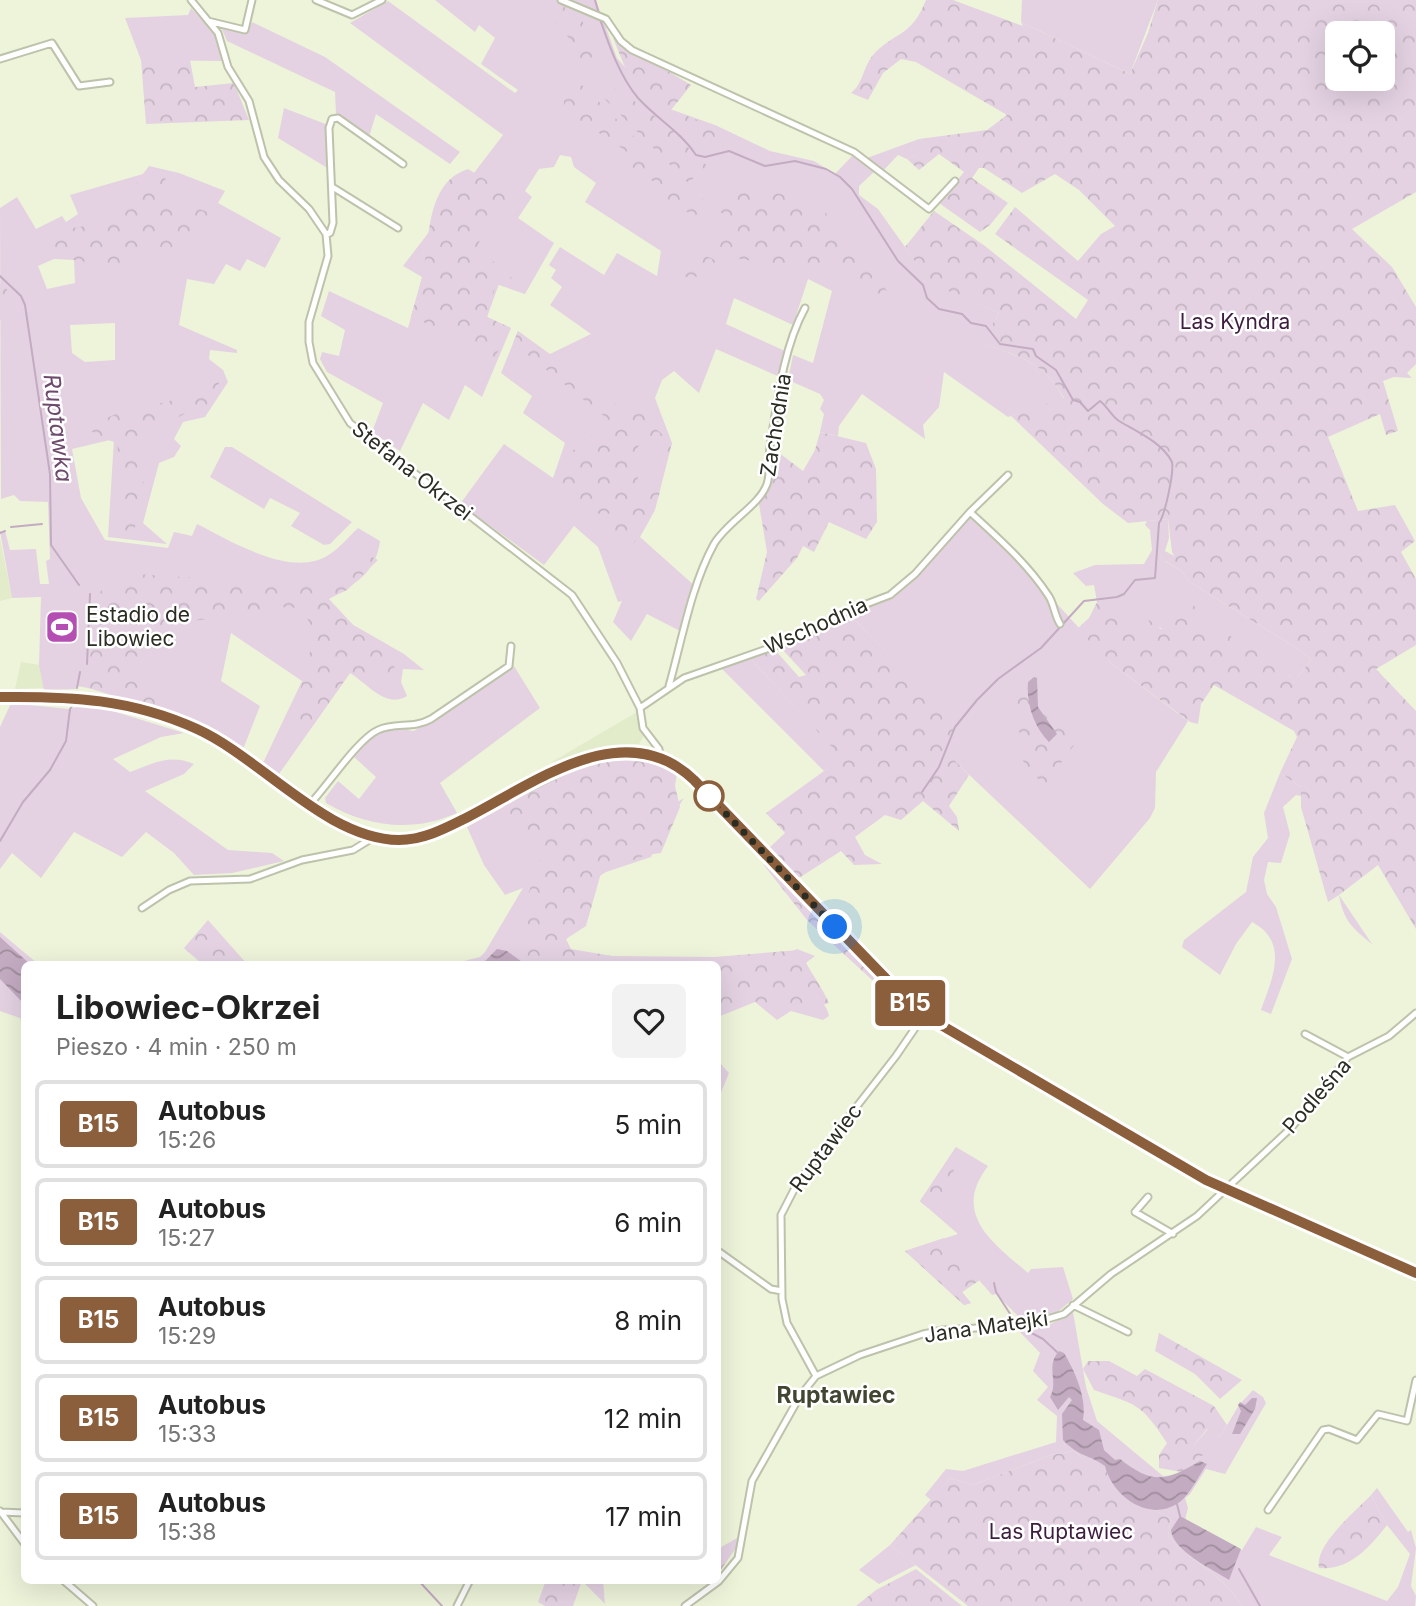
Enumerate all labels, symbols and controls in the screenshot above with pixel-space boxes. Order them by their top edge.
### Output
map controls [1325,21,1395,91]
button: locate [1325,21,1395,91]
park label: Las Kyndra [1180,309,1290,334]
water label: Ruptawka [37,372,79,484]
street label: Zachodnia [755,372,796,478]
street label: Stefana Okrzei [347,416,477,525]
street label: Wschodnia [760,592,871,659]
place label: Estadio de Libowiec [86,602,190,651]
sports icon: Estadio de Libowiec [43,608,81,646]
unlabelled marker [694,781,724,811]
your location [817,909,852,944]
line badge: B15 [870,980,950,1026]
button: heart [612,984,686,1058]
text: Libowiec-Okrzei [56,987,321,1027]
text: B15 [889,988,931,1017]
text: Pieszo · 4 min · 250 m [56,1033,297,1061]
street label: Podleśna [1277,1053,1356,1138]
text: Autobus [158,1095,266,1126]
street label: Ruptawiec [784,1099,867,1197]
text: B15 [78,1109,119,1138]
text: 5 min [614,1109,682,1140]
text: 15:26 [158,1126,216,1154]
text: Autobus [158,1193,266,1224]
text: B15 [78,1207,119,1236]
text: 6 min [614,1207,682,1238]
text: 15:27 [158,1224,215,1252]
text: Autobus [158,1291,266,1322]
text: B15 [78,1305,119,1334]
text: 8 min [614,1305,682,1336]
street label: Jana Matejki [922,1305,1050,1348]
text: 15:29 [158,1322,216,1350]
district label: Ruptawiec [777,1381,895,1409]
text: Autobus [158,1389,266,1420]
text: B15 [78,1403,119,1432]
text: 12 min [604,1403,682,1434]
text: 15:33 [158,1420,216,1448]
text: Autobus [158,1487,266,1518]
text: B15 [78,1501,119,1530]
text: 17 min [605,1501,682,1532]
text: 15:38 [158,1518,216,1546]
park label: Las Ruptawiec [989,1519,1133,1544]

